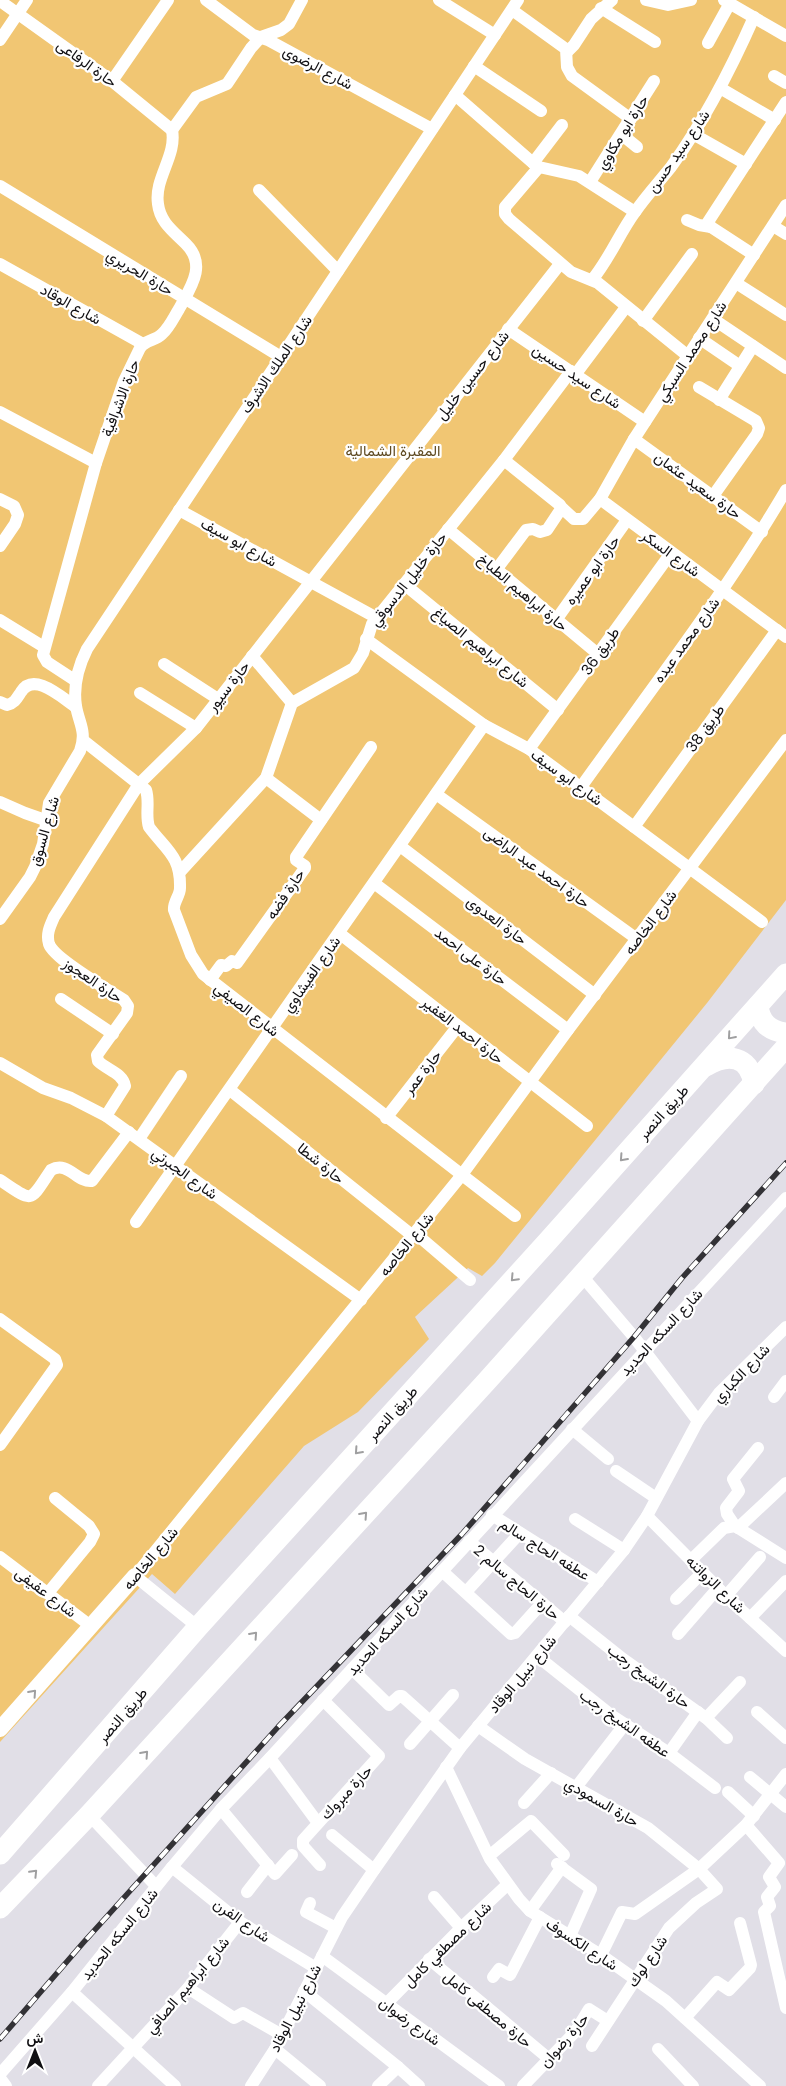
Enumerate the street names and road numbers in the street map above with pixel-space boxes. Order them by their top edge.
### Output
street label: حارة الرفاعى [53,34,121,92]
street label: شارع الرضوى [279,40,357,95]
street label: حارة ابو مكاوي [591,91,656,175]
street label: شارع سيد حسن [642,105,715,197]
street label: حارة الحريري [101,244,177,303]
street label: شارع الوقاد [36,279,105,330]
street label: شارع محمد السبكي [651,296,734,407]
street label: شارع الملك الاشرف [235,310,318,418]
street label: شارع حسين خليل [430,326,515,425]
street label: شارع سيد حسين [528,339,626,414]
street label: حارة الاشرافية [96,356,144,440]
street label: حارة سعيد عثمان [650,446,746,524]
street label: شارع ابو سيف [197,512,281,572]
street label: شارع السكر [636,524,705,582]
street label: حارة خليل الدسوقي [364,527,454,632]
street label: حارة ابو عميره [560,531,624,609]
street label: حارة ابراهيم الطباخ [473,548,572,637]
street label: شارع محمد عبده [648,593,725,688]
street label: شارع ابراهيم الصياغ [428,602,534,693]
street label: طريق 36 [576,623,624,679]
street label: حارة سيور [201,656,254,716]
street label: طريق 38 [681,700,730,756]
street label: شارع ابو سيف [526,744,607,811]
street label: شارع السوق [24,793,65,869]
street label: حارة احمد عبد الراضى [480,821,594,913]
street label: حارة فضه [261,865,309,923]
street label: شارع الخاصه [619,885,682,959]
street label: حارة العدوى [463,890,531,950]
street label: حارة على احمد [431,922,511,990]
street label: شارع الفيشاوي [277,932,348,1018]
street label: حارة العجوز [58,952,127,1008]
street label: شارع الصيفي [208,977,284,1044]
street label: حارة احمد الغفير [417,991,508,1069]
street label: حارة عمر [397,1045,446,1099]
street label: طريق النصر [632,1080,693,1145]
street label: حارة شطا [293,1138,349,1188]
street label: شارع الجبرتي [146,1142,222,1207]
street label: شارع الخاصه [374,1208,439,1281]
street label: شارع السكه الحديد [615,1283,708,1381]
street label: شارع الكباري [708,1339,777,1409]
street label: طريق النصر [361,1381,422,1446]
street label: عطفه الحاج سالم [495,1513,594,1586]
street label: شارع الخاصه [117,1522,183,1595]
street label: حارة الحاج سالم 2 [469,1540,565,1625]
street label: شارع الزواتنه [681,1550,751,1619]
street label: شارع عفيفى [10,1562,81,1623]
street label: شارع السكه الحديد [341,1582,433,1681]
street label: شارع نبيل الوقاد [483,1630,562,1718]
street label: حارة الشيخ رجب [603,1639,695,1714]
street label: طريق النصر [91,1683,152,1748]
street label: عطفه الشيخ رجب [575,1684,675,1763]
street label: حارة مبروك [315,1760,377,1824]
street label: حارة السمودي [560,1772,643,1834]
street label: شارع السكه الحديد [75,1883,164,1985]
street label: شارع الفرن [209,1893,275,1948]
street label: شارع مصطفي كامل [398,1896,498,1994]
street label: شارع الكسوف [541,1913,622,1976]
street label: شارع لوك [622,1931,673,1992]
street label: شارع ابراهيم الصافي [140,1932,236,2040]
street label: شارع نبيل الوقاد [264,1960,327,2056]
street label: حارة مصطفى كامل [439,1966,537,2052]
street label: شارع رضوان [375,1992,445,2051]
street label: حارة رضوان [535,2008,593,2072]

